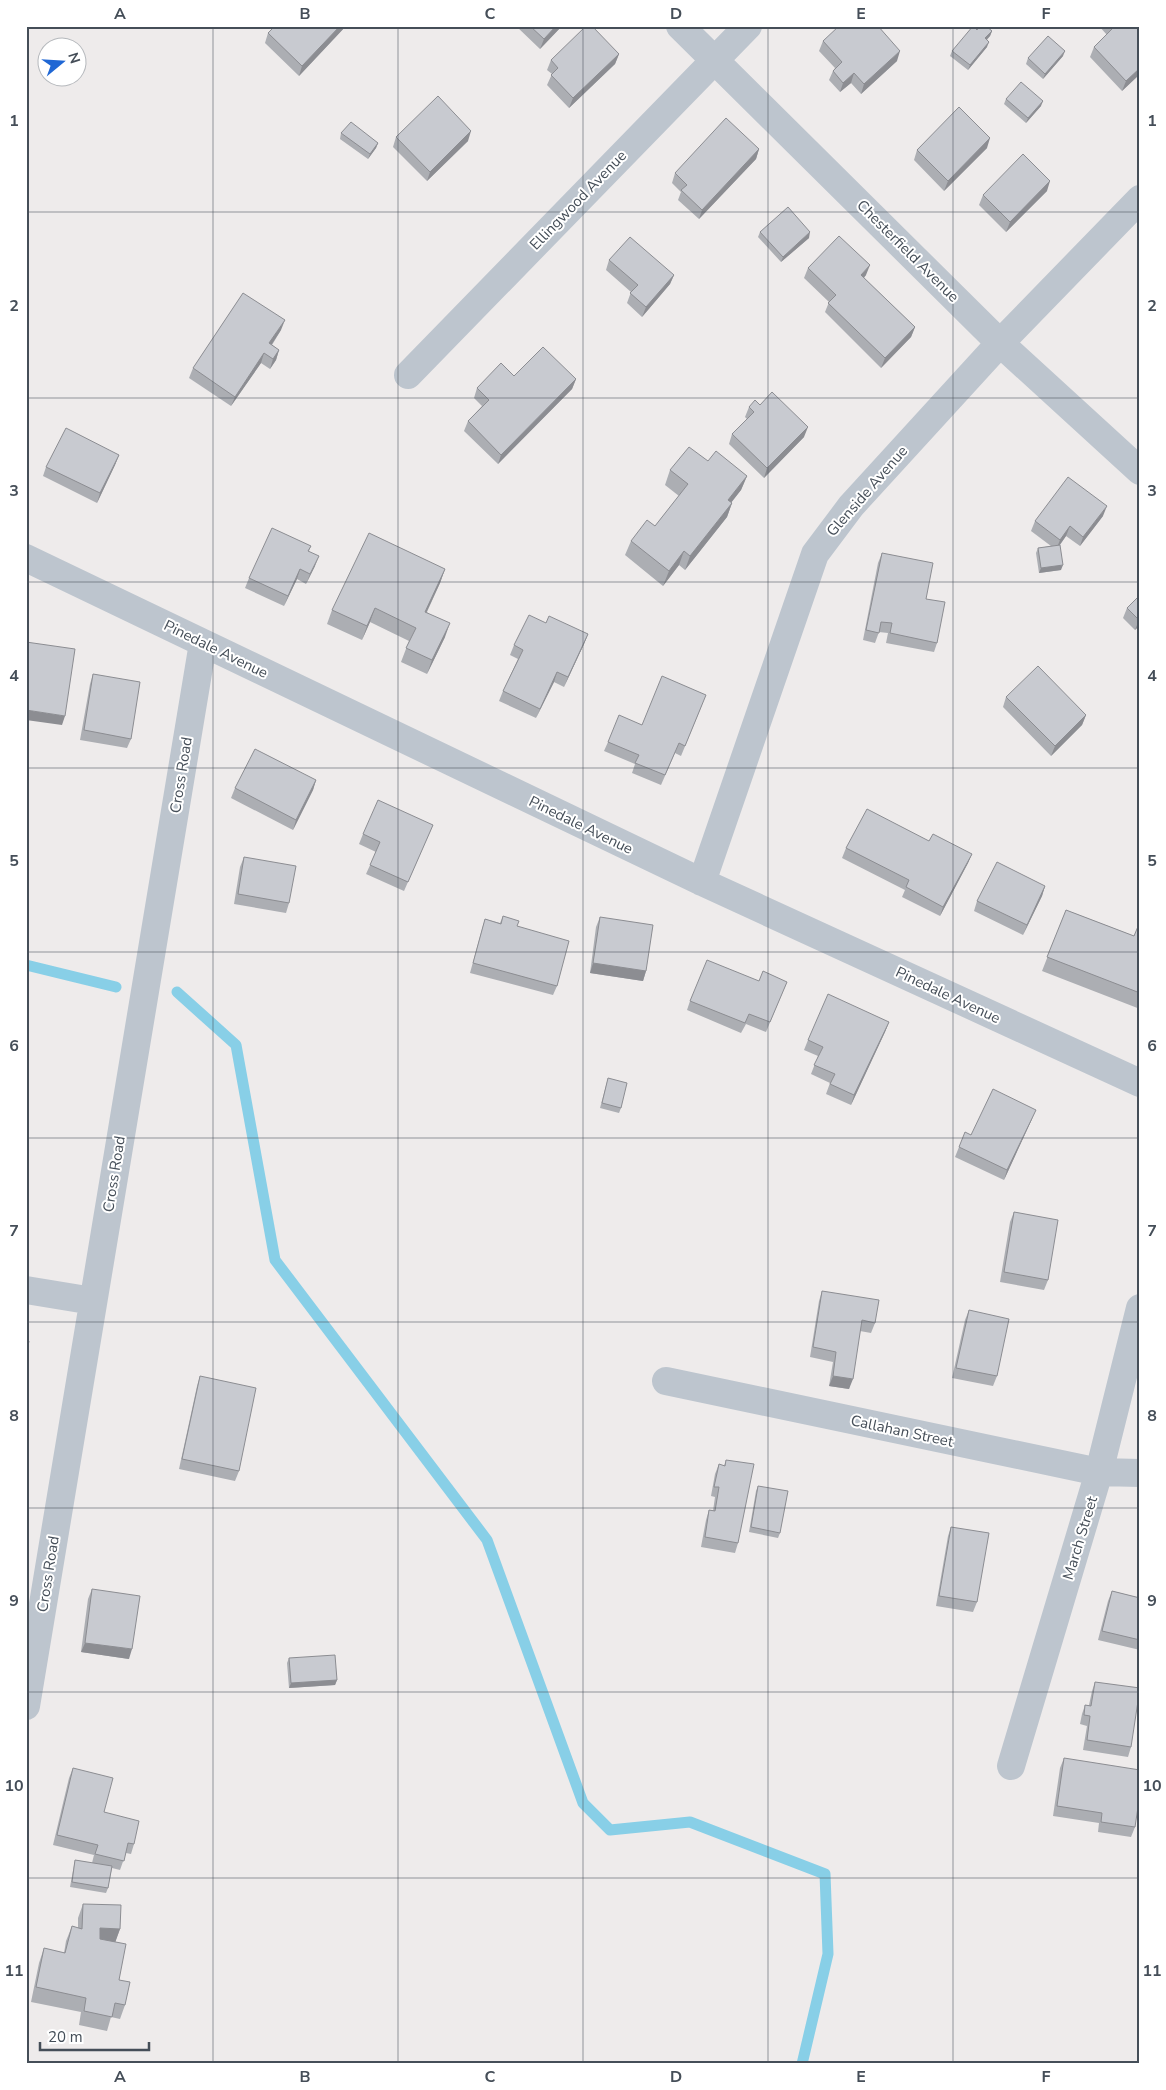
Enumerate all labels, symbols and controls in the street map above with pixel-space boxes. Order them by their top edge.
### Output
text: A [114,3,126,25]
text: B [299,3,311,25]
text: C [485,3,496,25]
text: D [670,3,682,25]
text: E [856,3,866,25]
text: F [1042,3,1051,25]
north arrow [38,38,88,88]
text: N [63,50,85,66]
text: 1 [9,110,19,132]
text: 1 [1147,110,1157,132]
street label: Ellingwood Avenue [525,146,631,254]
street label: Chesterfield Avenue [852,195,964,307]
text: 2 [9,295,19,317]
text: 2 [1147,295,1157,317]
street label: Glenside Avenue [822,441,912,541]
text: 3 [9,480,19,502]
text: 3 [1147,480,1157,502]
street label: Pinedale Avenue [161,615,271,683]
text: 4 [9,665,19,687]
text: 4 [1147,665,1157,687]
street label: Cross Road [165,735,197,815]
street label: Pinedale Avenue [526,791,636,859]
text: 5 [9,850,19,872]
text: 5 [1147,850,1157,872]
street label: Pinedale Avenue [892,962,1004,1028]
text: 6 [9,1035,19,1057]
text: 6 [1147,1035,1157,1057]
street label: Cross Road [98,1134,130,1214]
text: 7 [9,1220,19,1242]
text: 7 [1147,1220,1157,1242]
text: 8 [9,1405,19,1427]
text: 8 [1147,1405,1157,1427]
street label: Callahan Street [849,1410,956,1452]
street label: March Street [1058,1493,1102,1582]
street label: Cross Road [32,1534,64,1614]
text: 9 [9,1590,19,1612]
text: 9 [1147,1590,1157,1612]
text: 10 [4,1775,24,1797]
text: 10 [1142,1775,1162,1797]
text: 11 [4,1960,24,1982]
text: 11 [1142,1960,1162,1982]
scale bar [40,2020,149,2052]
text: 20 m [48,2027,83,2047]
text: A [114,2066,126,2088]
text: B [299,2066,311,2088]
text: C [485,2066,496,2088]
text: D [670,2066,682,2088]
text: E [856,2066,866,2088]
text: F [1042,2066,1051,2088]

